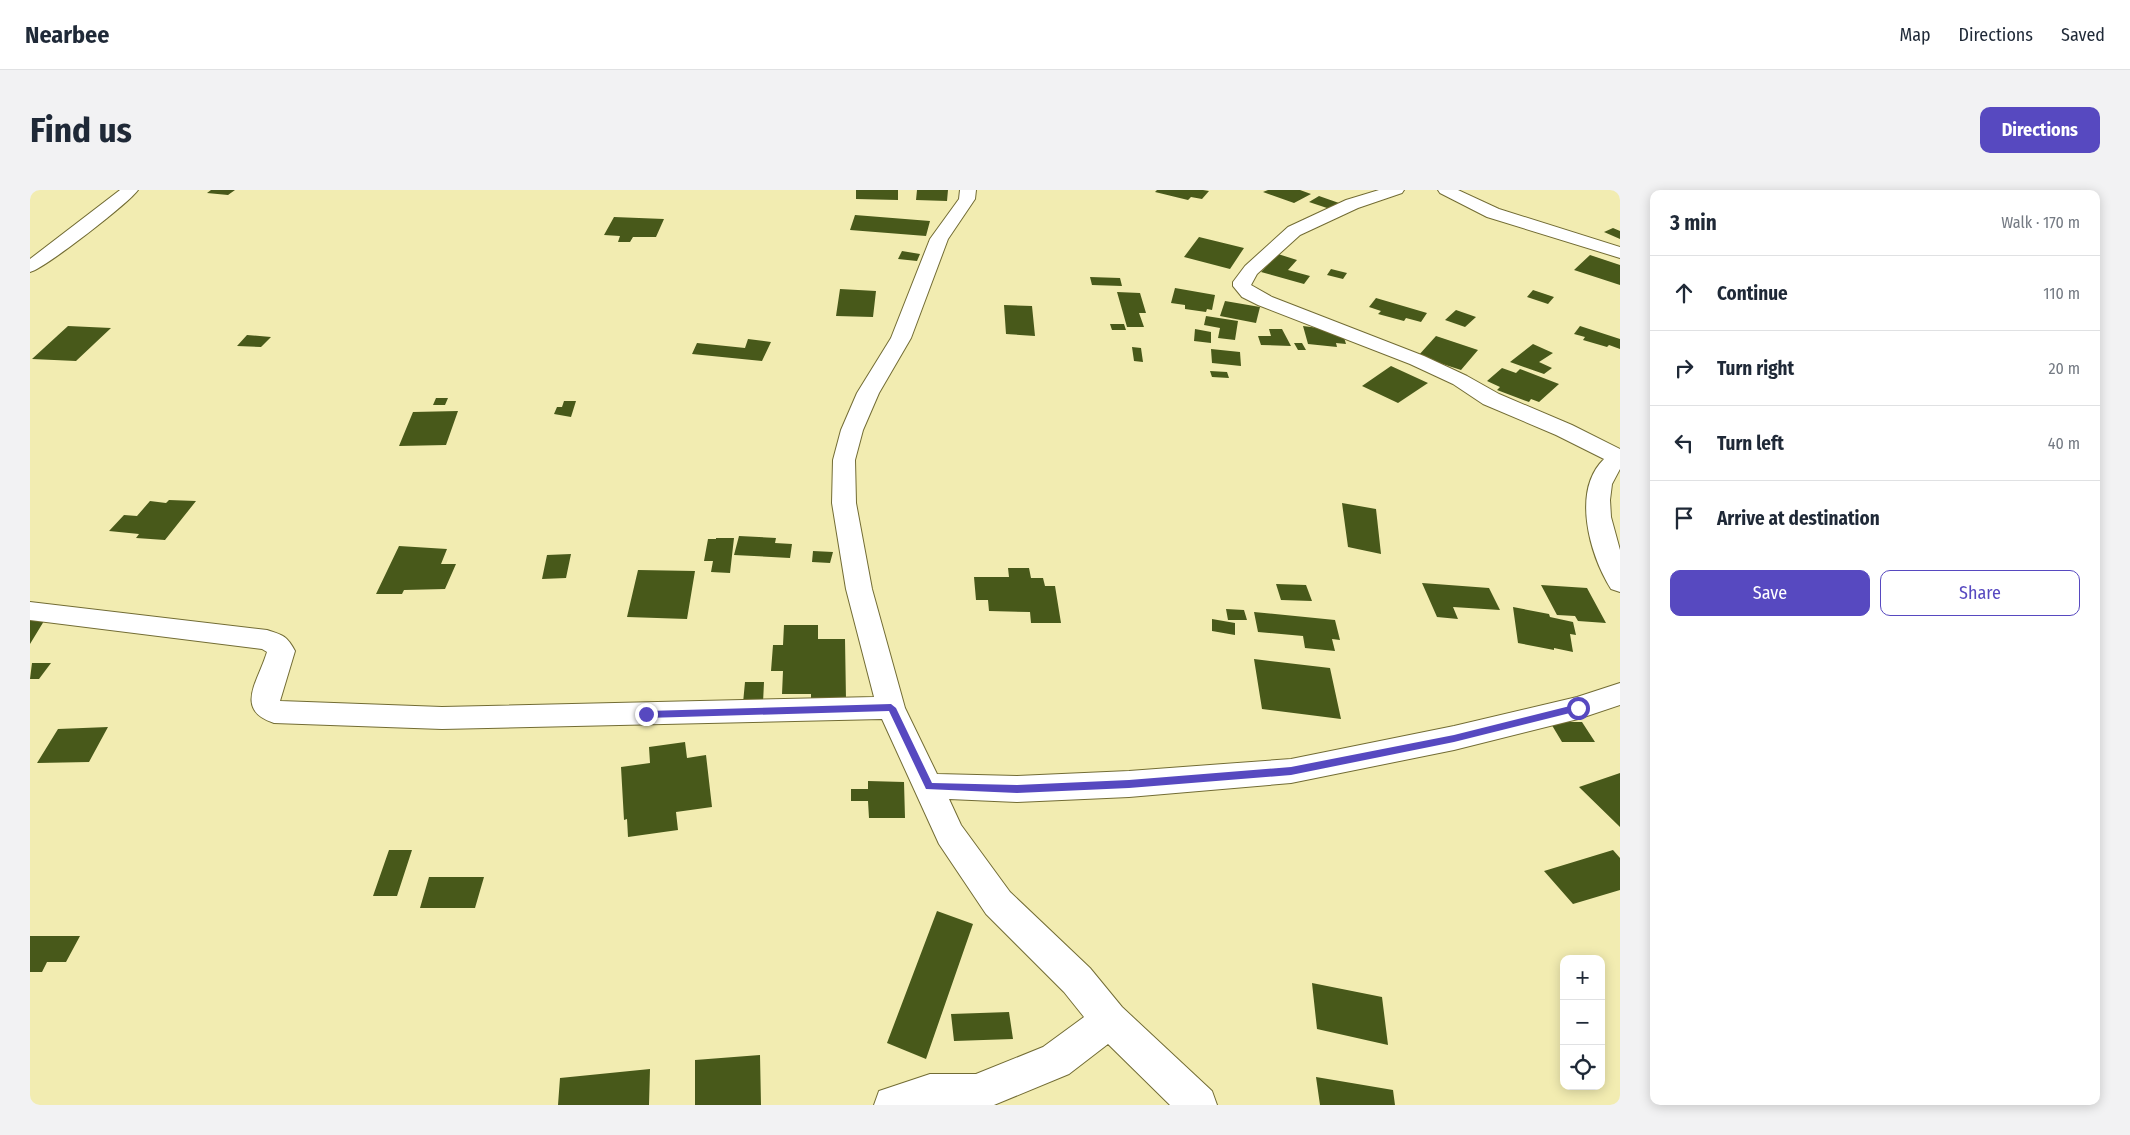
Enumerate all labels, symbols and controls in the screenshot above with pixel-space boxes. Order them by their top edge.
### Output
text: Nearbee [25,21,109,49]
text: Map [1899,24,1931,46]
text: Directions [1959,24,2033,46]
text: Saved [2061,24,2105,46]
button: Directions [1980,107,2100,153]
text: Find us [30,109,132,151]
text: 3 min [1670,210,1717,236]
text: Walk · 170 m [2001,213,2080,232]
icon: ahead [1670,279,1698,307]
text: Continue [1717,282,1788,305]
text: 110 m [2043,284,2080,303]
icon: right [1670,354,1698,382]
text: Turn right [1717,357,1794,380]
text: 20 m [2049,359,2080,378]
icon: left [1670,429,1698,457]
text: Turn left [1717,432,1784,455]
text: 40 m [2048,434,2080,453]
icon: arrive [1670,504,1698,532]
text: Arrive at destination [1717,507,1880,530]
button: Save [1670,570,1870,616]
button: Share [1880,570,2080,616]
route start [1567,697,1590,720]
route end [635,703,658,726]
map controls [1560,955,1605,1090]
button: + [1560,955,1605,1000]
button: − [1560,1000,1605,1045]
button: locate [1560,1045,1605,1090]

